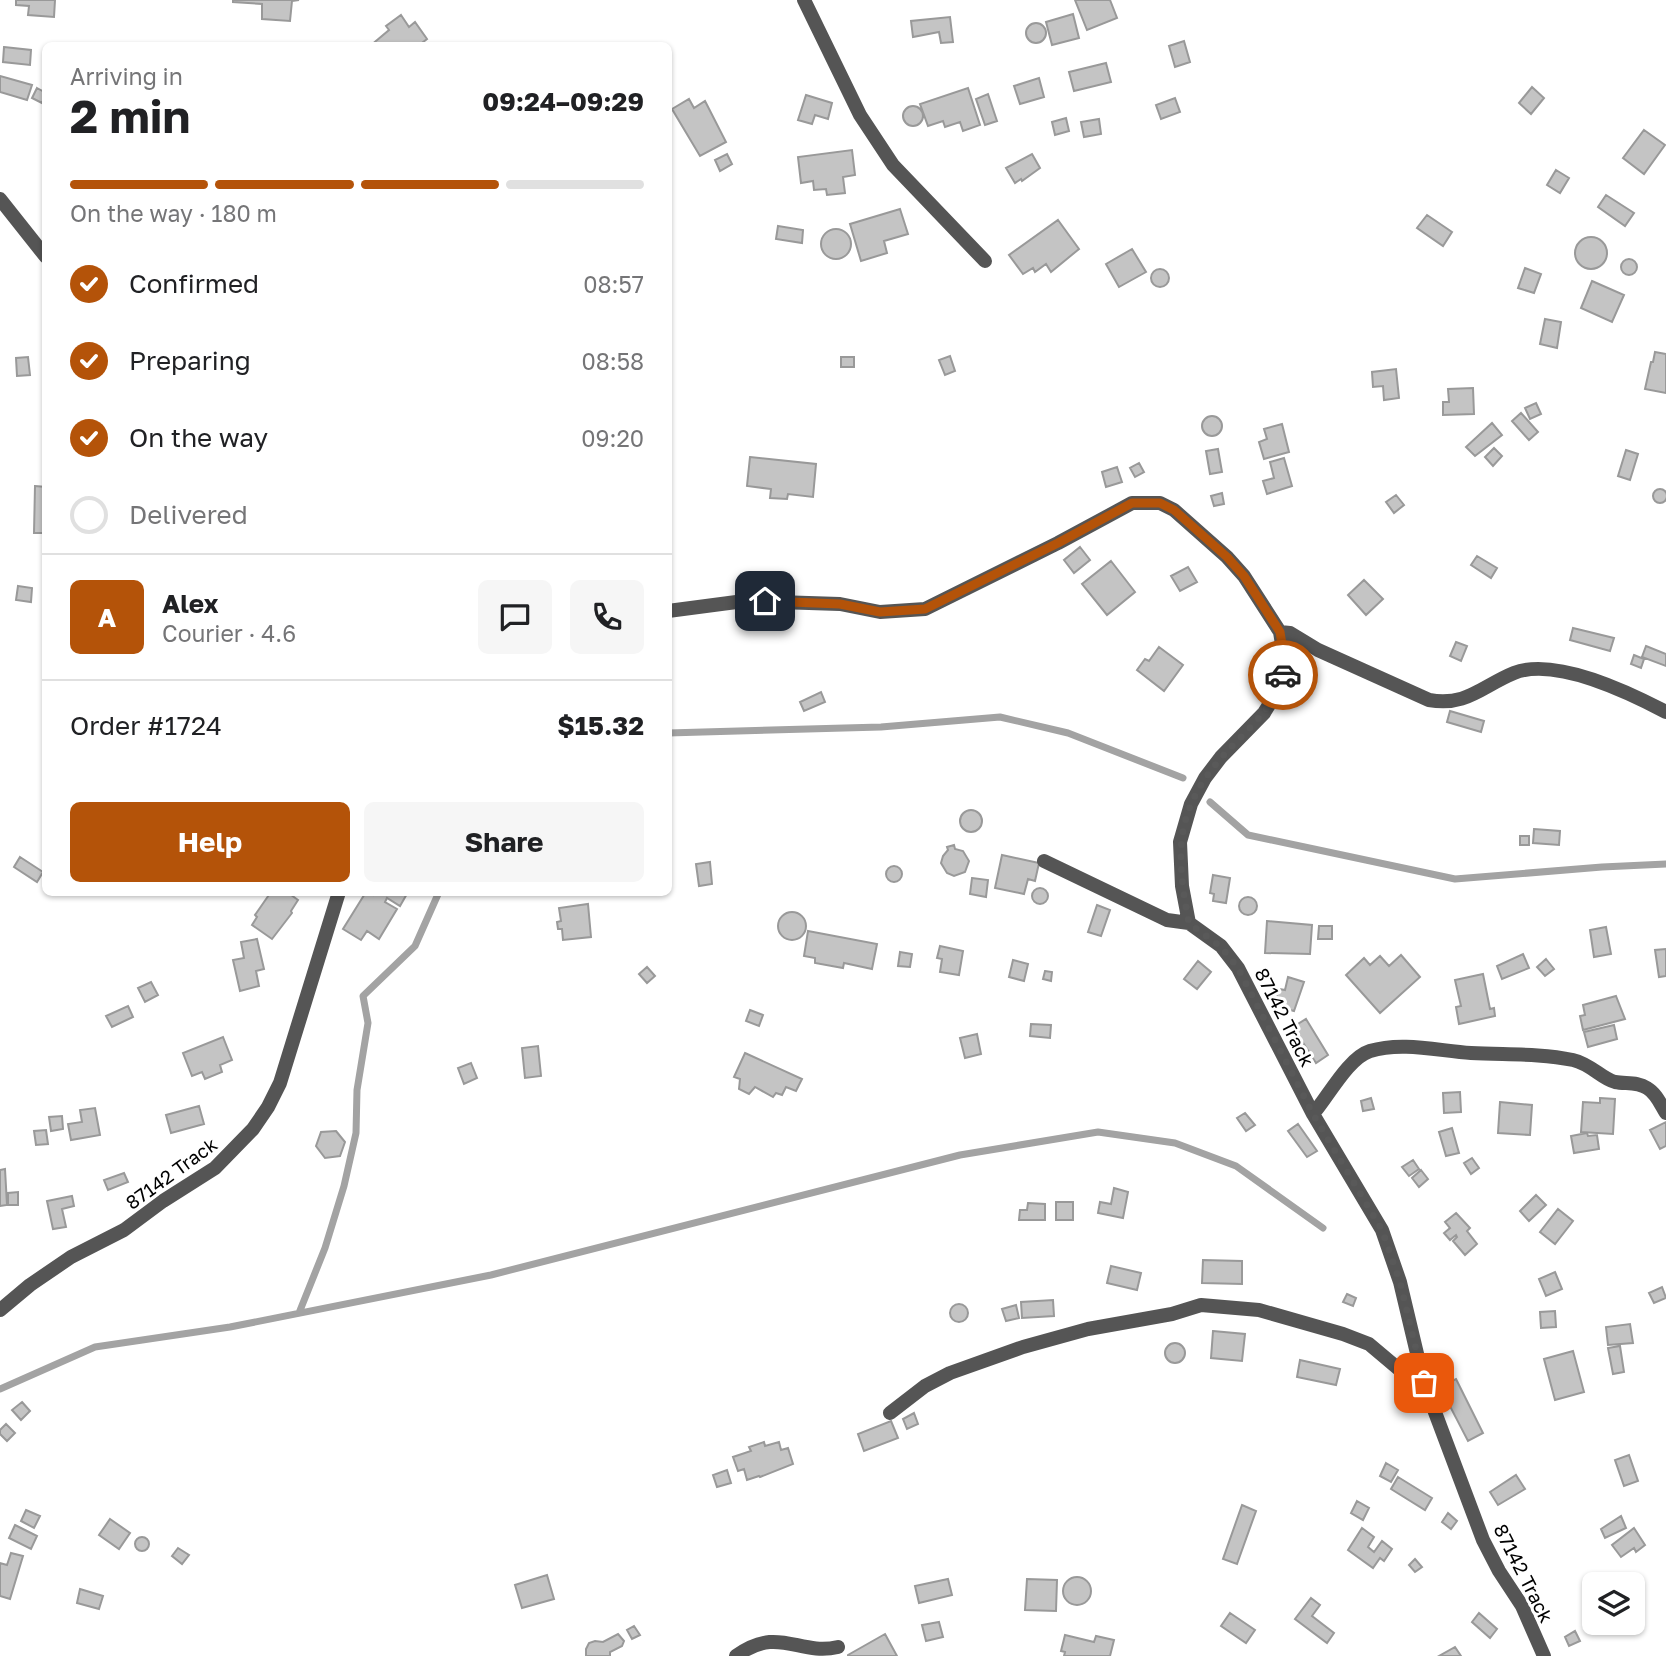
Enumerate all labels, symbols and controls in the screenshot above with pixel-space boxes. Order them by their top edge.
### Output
text: Arriving in [70,62,183,90]
text: 09:24–09:29 [482,86,644,117]
text: 2 min [70,88,190,143]
text: On the way · 180 m [70,199,277,227]
icon: check [70,265,108,303]
text: Confirmed [129,268,259,299]
text: 08:57 [583,270,644,298]
icon: check [70,342,108,380]
text: Preparing [129,345,251,376]
text: 08:58 [581,347,644,375]
icon: check [70,419,108,457]
text: On the way [129,422,268,453]
text: 09:20 [581,424,644,452]
text: Delivered [129,499,248,530]
pin [735,571,795,631]
button: chat [478,580,552,654]
button: phone [570,580,644,654]
icon: home [746,582,784,620]
text: Alex [162,588,219,619]
text: A [98,602,116,633]
text: Courier · 4.6 [162,619,296,647]
courier [1248,640,1318,710]
icon: car [1264,656,1302,694]
text: Order #1724 [70,710,222,741]
text: $15.32 [557,710,644,741]
button: Help [70,802,350,882]
button: Share [364,802,644,882]
street label: 87142 Track [1250,964,1320,1070]
street label: 87142 Track [121,1132,221,1214]
pin [1394,1353,1454,1413]
icon: bag [1405,1364,1443,1402]
street label: 87142 Track [1489,1520,1559,1626]
map controls [1582,1572,1645,1635]
button: layers [1582,1572,1645,1635]

